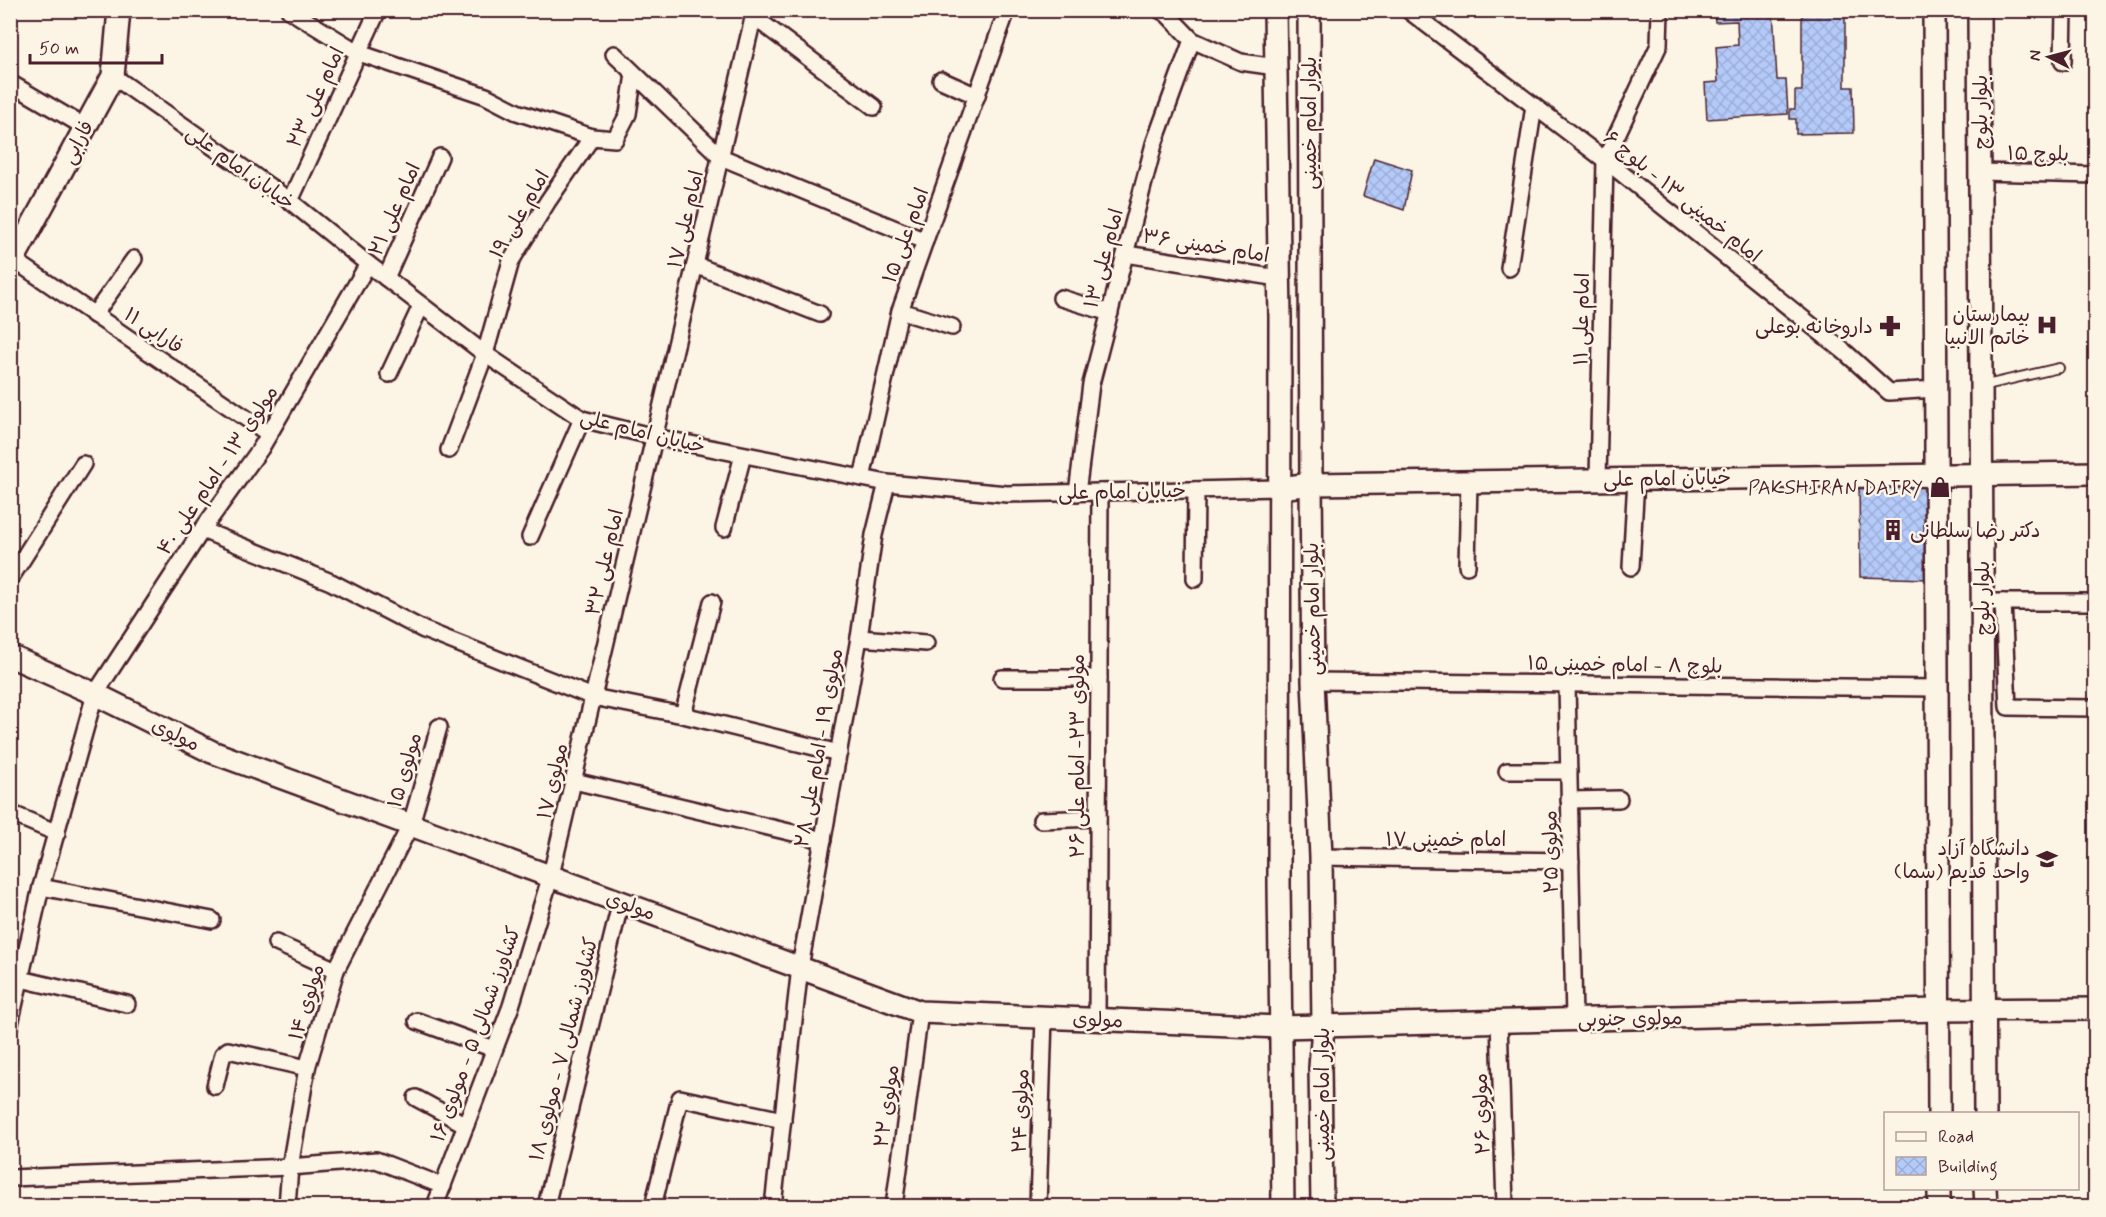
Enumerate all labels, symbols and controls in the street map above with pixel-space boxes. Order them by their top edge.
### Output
scale bar [30,27,162,65]
north arrow [2019,27,2079,87]
text: 50 m [39,37,79,61]
street label: امام علی ۲۳ [281,43,352,152]
text: N [2025,49,2047,62]
street label: بلوار امام خمینی [1297,56,1324,190]
street label: بلوار بلوچ [1968,75,1995,149]
street label: فارابی [56,116,101,169]
street label: خیابان امام علی [180,120,300,217]
street label: امام خمینی ۱۳ - بلوچ ۶ [1597,125,1767,269]
street label: بلوچ ۱۵ [2007,140,2069,169]
street label: امام علی ۲۱ [363,159,428,260]
street label: امام علی ۱۹ [484,165,557,264]
street label: امام علی ۱۷ [662,168,711,271]
street label: امام علی ۱۵ [877,184,936,287]
street label: امام علی ۱۳ [1078,206,1131,311]
street label: امام خمینی ۳۶ [1140,223,1271,270]
street label: امام علی ۱۱ [1568,272,1597,366]
street label: فارابی ۱۱ [118,302,188,361]
place label: بیمارستان خاتم الانبیا [1944,302,2030,352]
hospital icon: بیمارستان خاتم الانبیا [2035,313,2059,337]
place label: داروخانه بوعلی [1755,314,1873,341]
pharmacy icon: داروخانه بوعلی [1878,314,1902,338]
street label: مولوی ۱۳ - امام علی ۴۰ [151,381,285,561]
street label: خیابان امام علی [577,404,708,461]
street label: خیابان امام علی [1603,465,1731,494]
place label: PAKSHIRAN DAIRY [1748,475,1923,502]
shop icon: PAKSHIRAN DAIRY [1928,475,1952,499]
street label: خیابان امام علی [1058,478,1186,507]
street label: امام علی ۳۲ [580,506,631,618]
building icon: دکتر رضا سلطانی [1881,518,1905,542]
place label: دکتر رضا سلطانی [1910,518,2040,545]
street label: بلوار امام خمینی [1299,542,1328,676]
street label: بلوار بلوچ [1970,561,1997,635]
street label: مولوی ۱۹ - امام علی ۲۸ [789,647,850,850]
street label: بلوچ ۸ - امام خمینی ۱۵ [1527,650,1723,681]
street label: مولوی ۲۳- امام علی ۲۶ [1065,654,1092,858]
street label: مولوی [147,712,204,759]
street label: مولوی ۱۵ [382,730,429,811]
street label: مولوی ۱۷ [532,741,575,822]
street label: مولوی ۲۵ [1537,810,1566,894]
street label: امام خمینی ۱۷ [1386,827,1506,854]
place label: دانشگاه آزاد واحد قدیم (سما) [1894,836,2030,887]
school or university icon: دانشگاه آزاد واحد قدیم (سما) [2035,847,2059,871]
street label: مولوی [602,885,659,928]
street label: کشاورز شمالی ۵ - مولوی ۱۶ [425,923,528,1146]
street label: کشاورز شمالی ۷ - مولوی ۱۸ [524,935,605,1164]
street label: مولوی ۱۴ [283,961,332,1044]
street label: مولوی جنوبی [1577,1005,1683,1034]
street label: مولوی [1072,1006,1124,1035]
street label: بلوار امام خمینی [1310,1027,1337,1161]
street label: مولوی ۲۲ [868,1063,907,1149]
street label: مولوی ۲۴ [1007,1068,1036,1154]
street label: مولوی ۲۶ [1468,1073,1497,1155]
legend [1884,1112,2079,1190]
text: Road [1938,1125,1974,1149]
text: Building [1938,1155,1998,1181]

